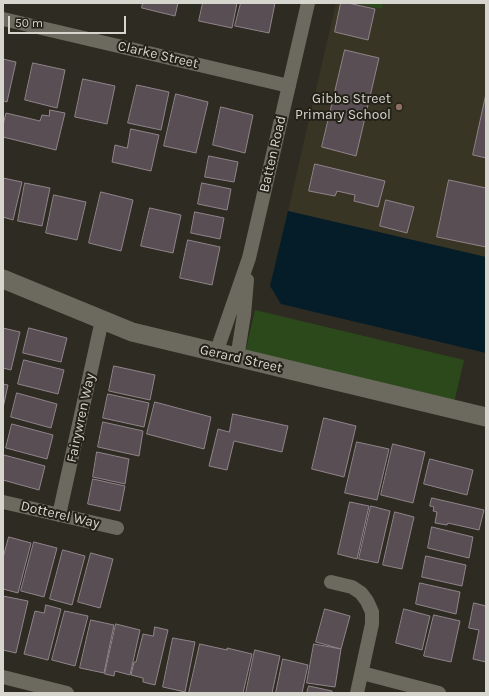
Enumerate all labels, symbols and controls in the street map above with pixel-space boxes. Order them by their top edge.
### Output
scale bar [10,8,128,34]
text: 50 m [15,16,43,30]
street label: Clarke Street [116,38,200,72]
place label: Gibbs Street Primary School [295,91,391,124]
marker: Gibbs Street Primary School [394,102,404,112]
street label: Batten Road [256,114,290,194]
street label: Gerard Street [198,341,284,377]
street label: Fairywren Way [63,372,99,464]
street label: Dotterel Way [19,498,101,532]

